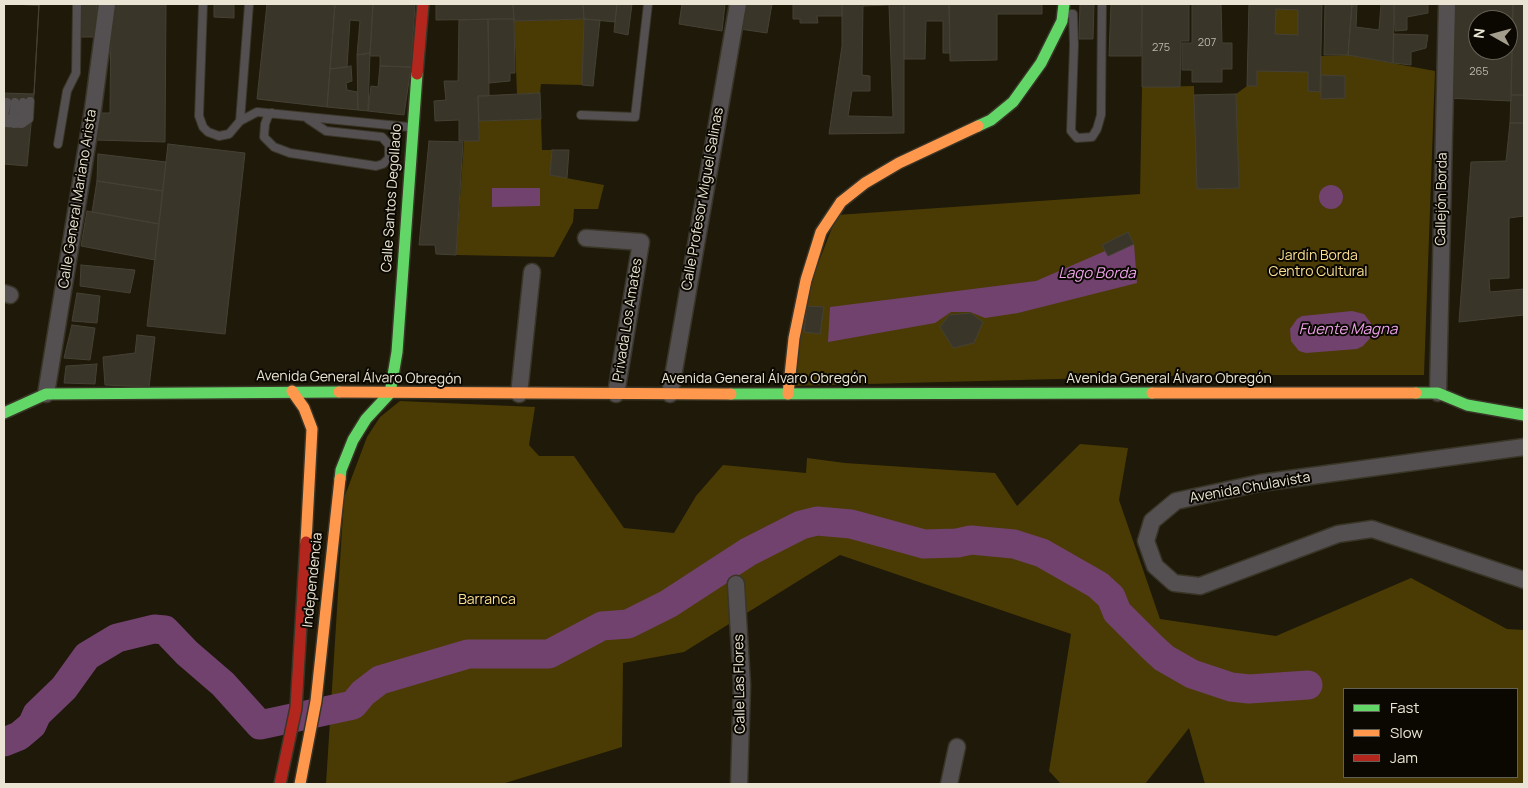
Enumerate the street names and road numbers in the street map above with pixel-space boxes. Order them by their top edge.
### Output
street label: Calle Profesor Miguel Salinas [679,106,727,292]
street label: Calle General Mariano Arista [56,108,100,290]
street label: Calle Santos Degollado [378,123,406,273]
street label: Callejón Borda [1433,152,1451,246]
street label: Privada Los Amates [610,257,646,383]
street label: Avenida General Álvaro Obregón [256,368,462,388]
street label: Avenida General Álvaro Obregón [661,371,867,387]
street label: Avenida General Álvaro Obregón [1066,371,1272,387]
street label: Avenida Chulavista [1188,469,1312,507]
street label: Independencia [300,532,326,628]
street label: Calle Las Flores [731,634,749,734]

